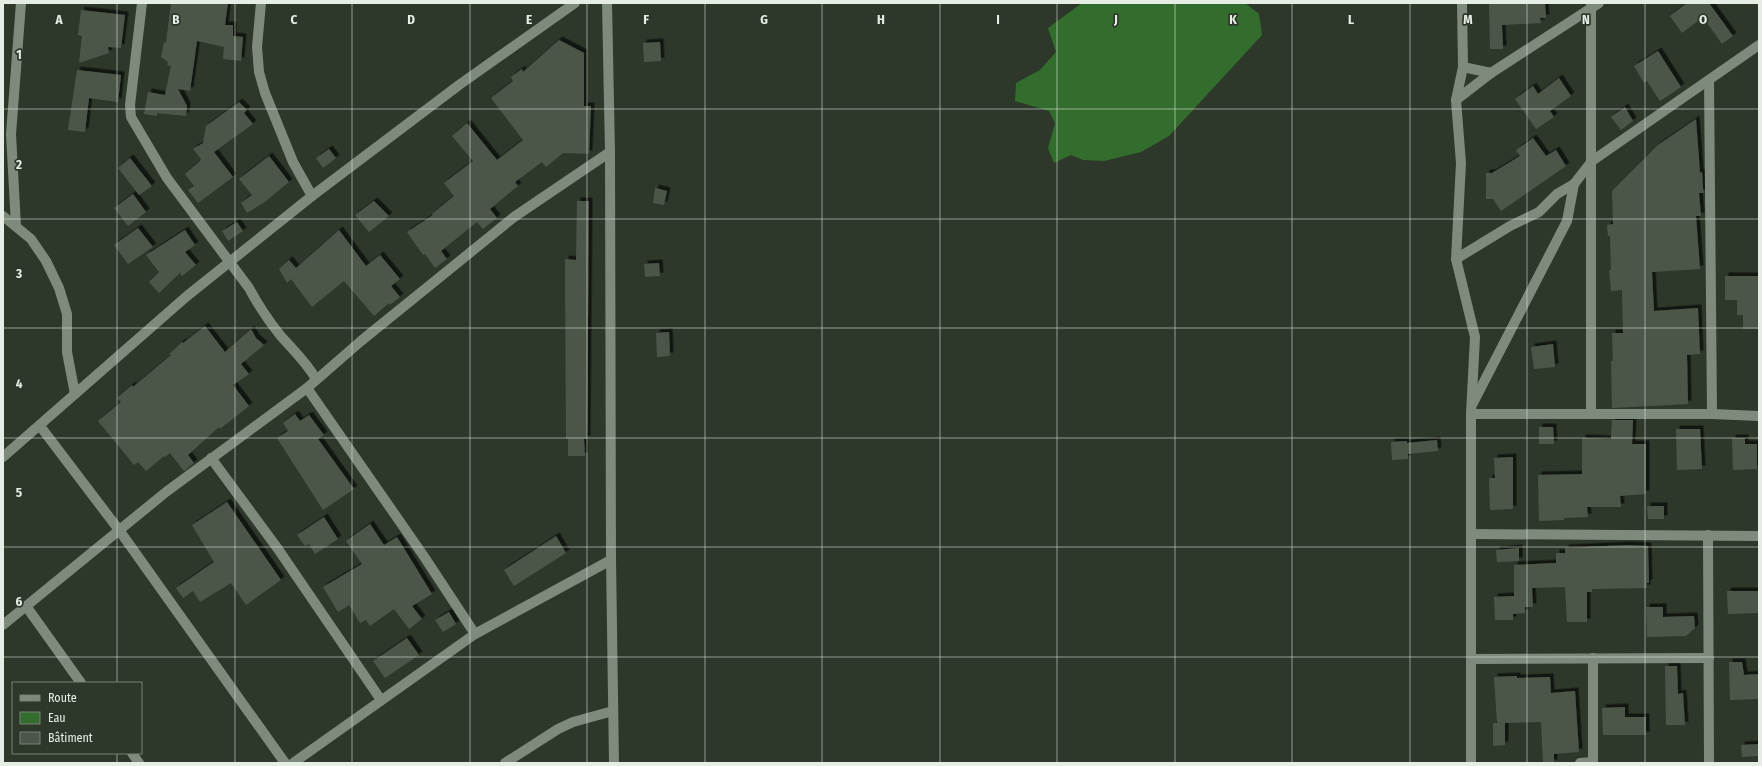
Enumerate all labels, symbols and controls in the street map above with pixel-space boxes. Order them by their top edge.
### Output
text: A [54,12,63,27]
text: B [172,12,180,27]
text: C [291,12,298,27]
text: D [407,12,415,27]
text: E [526,12,532,27]
text: F [643,12,649,27]
text: G [760,12,768,27]
text: H [877,12,885,27]
text: I [996,12,1000,27]
text: J [1113,12,1118,27]
text: K [1229,12,1237,27]
text: L [1348,12,1354,27]
text: M [1463,12,1473,27]
text: N [1582,12,1590,27]
text: O [1699,12,1707,27]
text: 1 [16,47,22,62]
text: 2 [15,157,22,172]
text: 3 [15,266,22,281]
text: 4 [16,376,23,391]
text: 5 [16,485,22,500]
text: 6 [16,594,23,609]
legend [12,682,142,754]
text: Route [48,691,77,705]
text: Eau [48,711,66,725]
text: Bâtiment [48,731,93,745]

